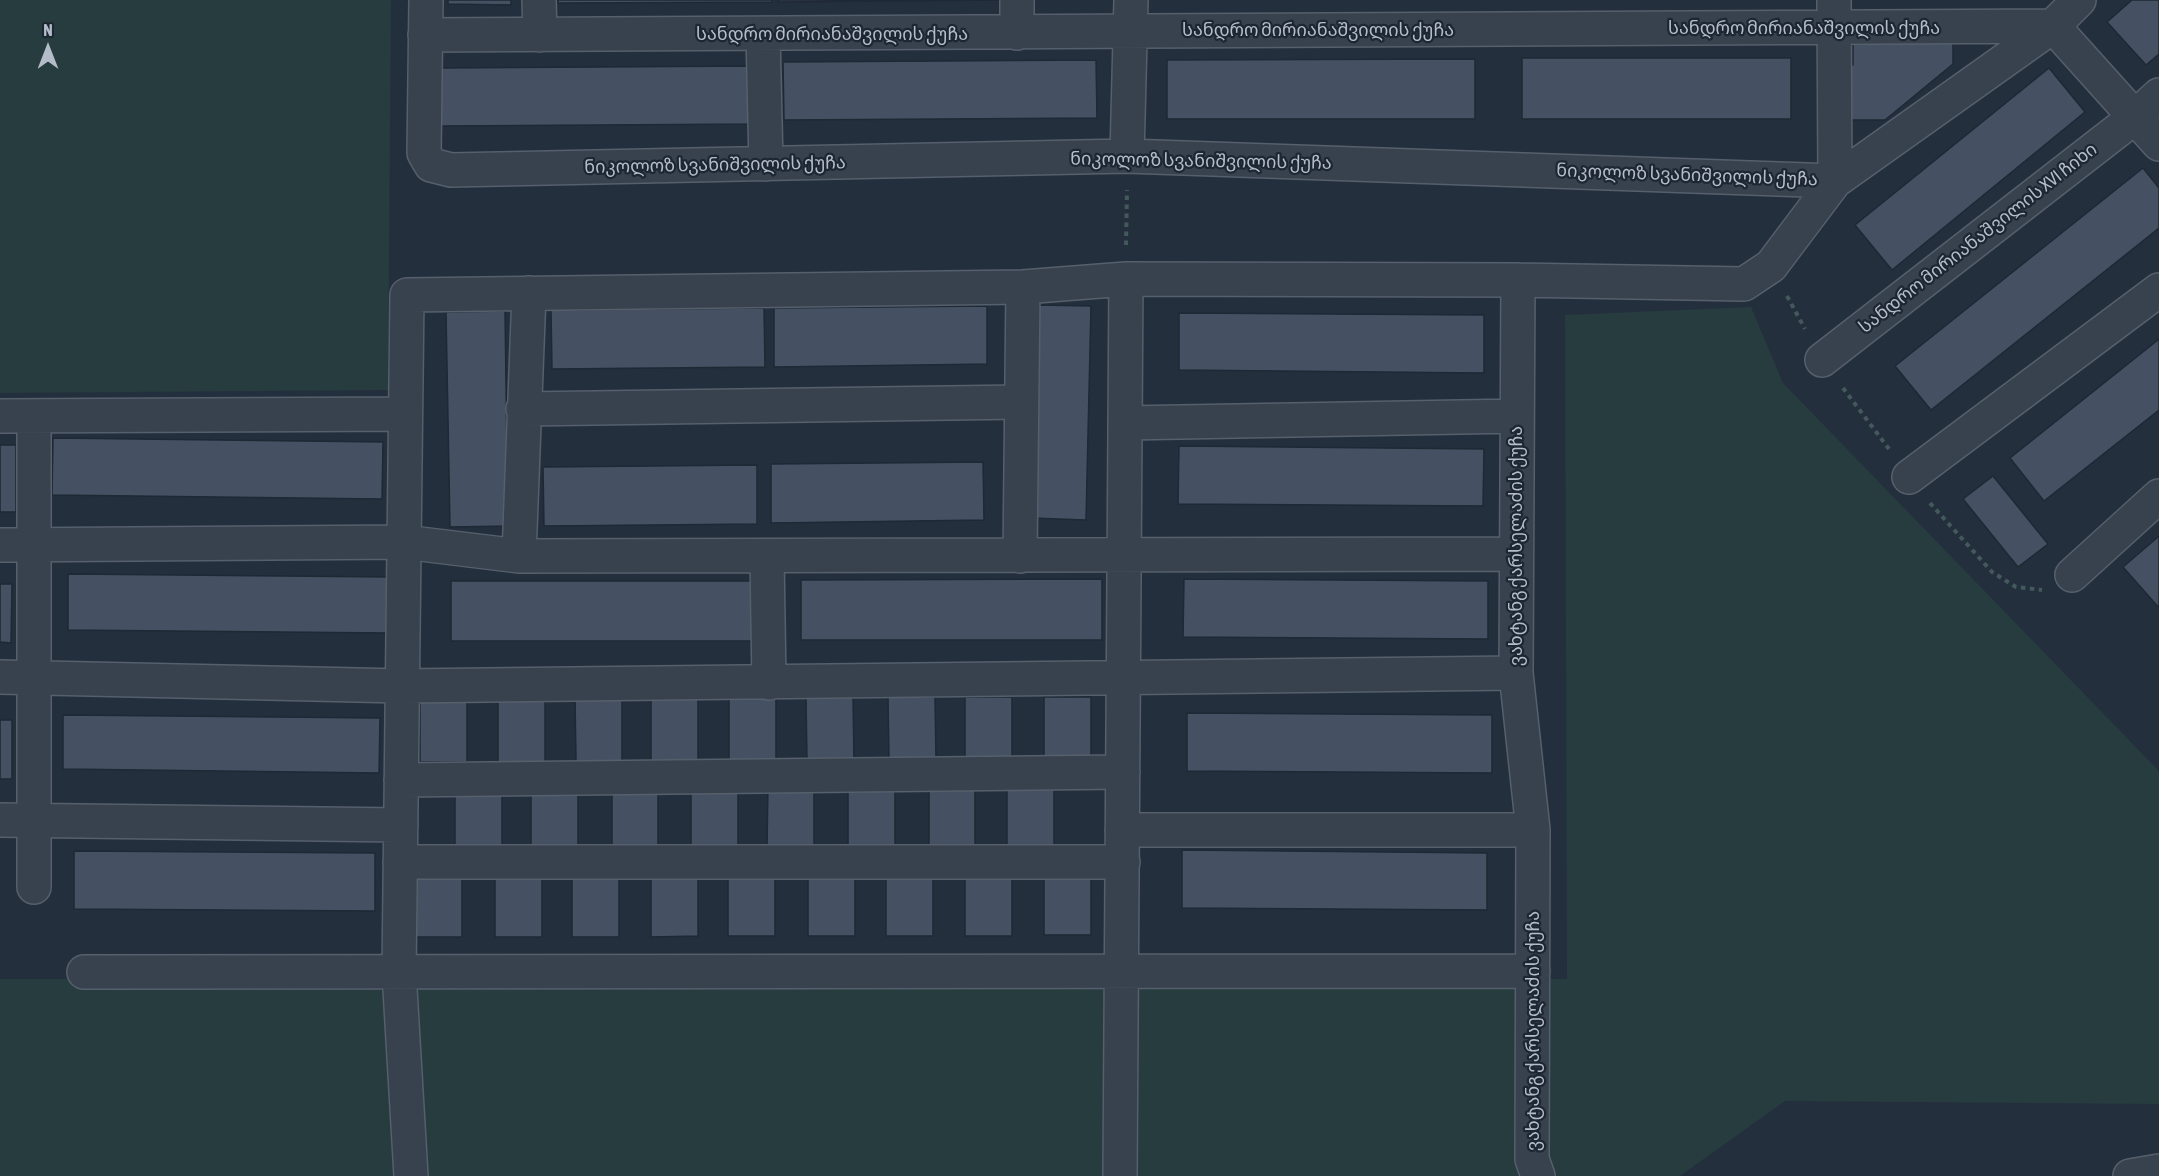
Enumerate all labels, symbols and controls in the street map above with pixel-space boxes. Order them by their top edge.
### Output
street label: სანდრო მირიანაშვილის ქუჩა [1668,17,1940,39]
north arrow [18,18,78,78]
street label: სანდრო მირიანაშვილის ქუჩა [1182,19,1454,41]
text: N [43,21,53,39]
street label: სანდრო მირიანაშვილის ქუჩა [696,23,968,45]
street label: სანდრო მირიანაშვილის XVI ჩიხი [1855,138,2101,338]
street label: ნიკოლოზ სვანიშვილის ქუჩა [1070,148,1332,174]
street label: ნიკოლოზ სვანიშვილის ქუჩა [584,152,846,178]
street label: ნიკოლოზ სვანიშვილის ქუჩა [1556,160,1818,190]
street label: ვახტანგ ქარსელაძის ქუჩა [1505,426,1527,666]
street label: ვახტანგ ქარსელაძის ქუჩა [1522,911,1544,1151]

